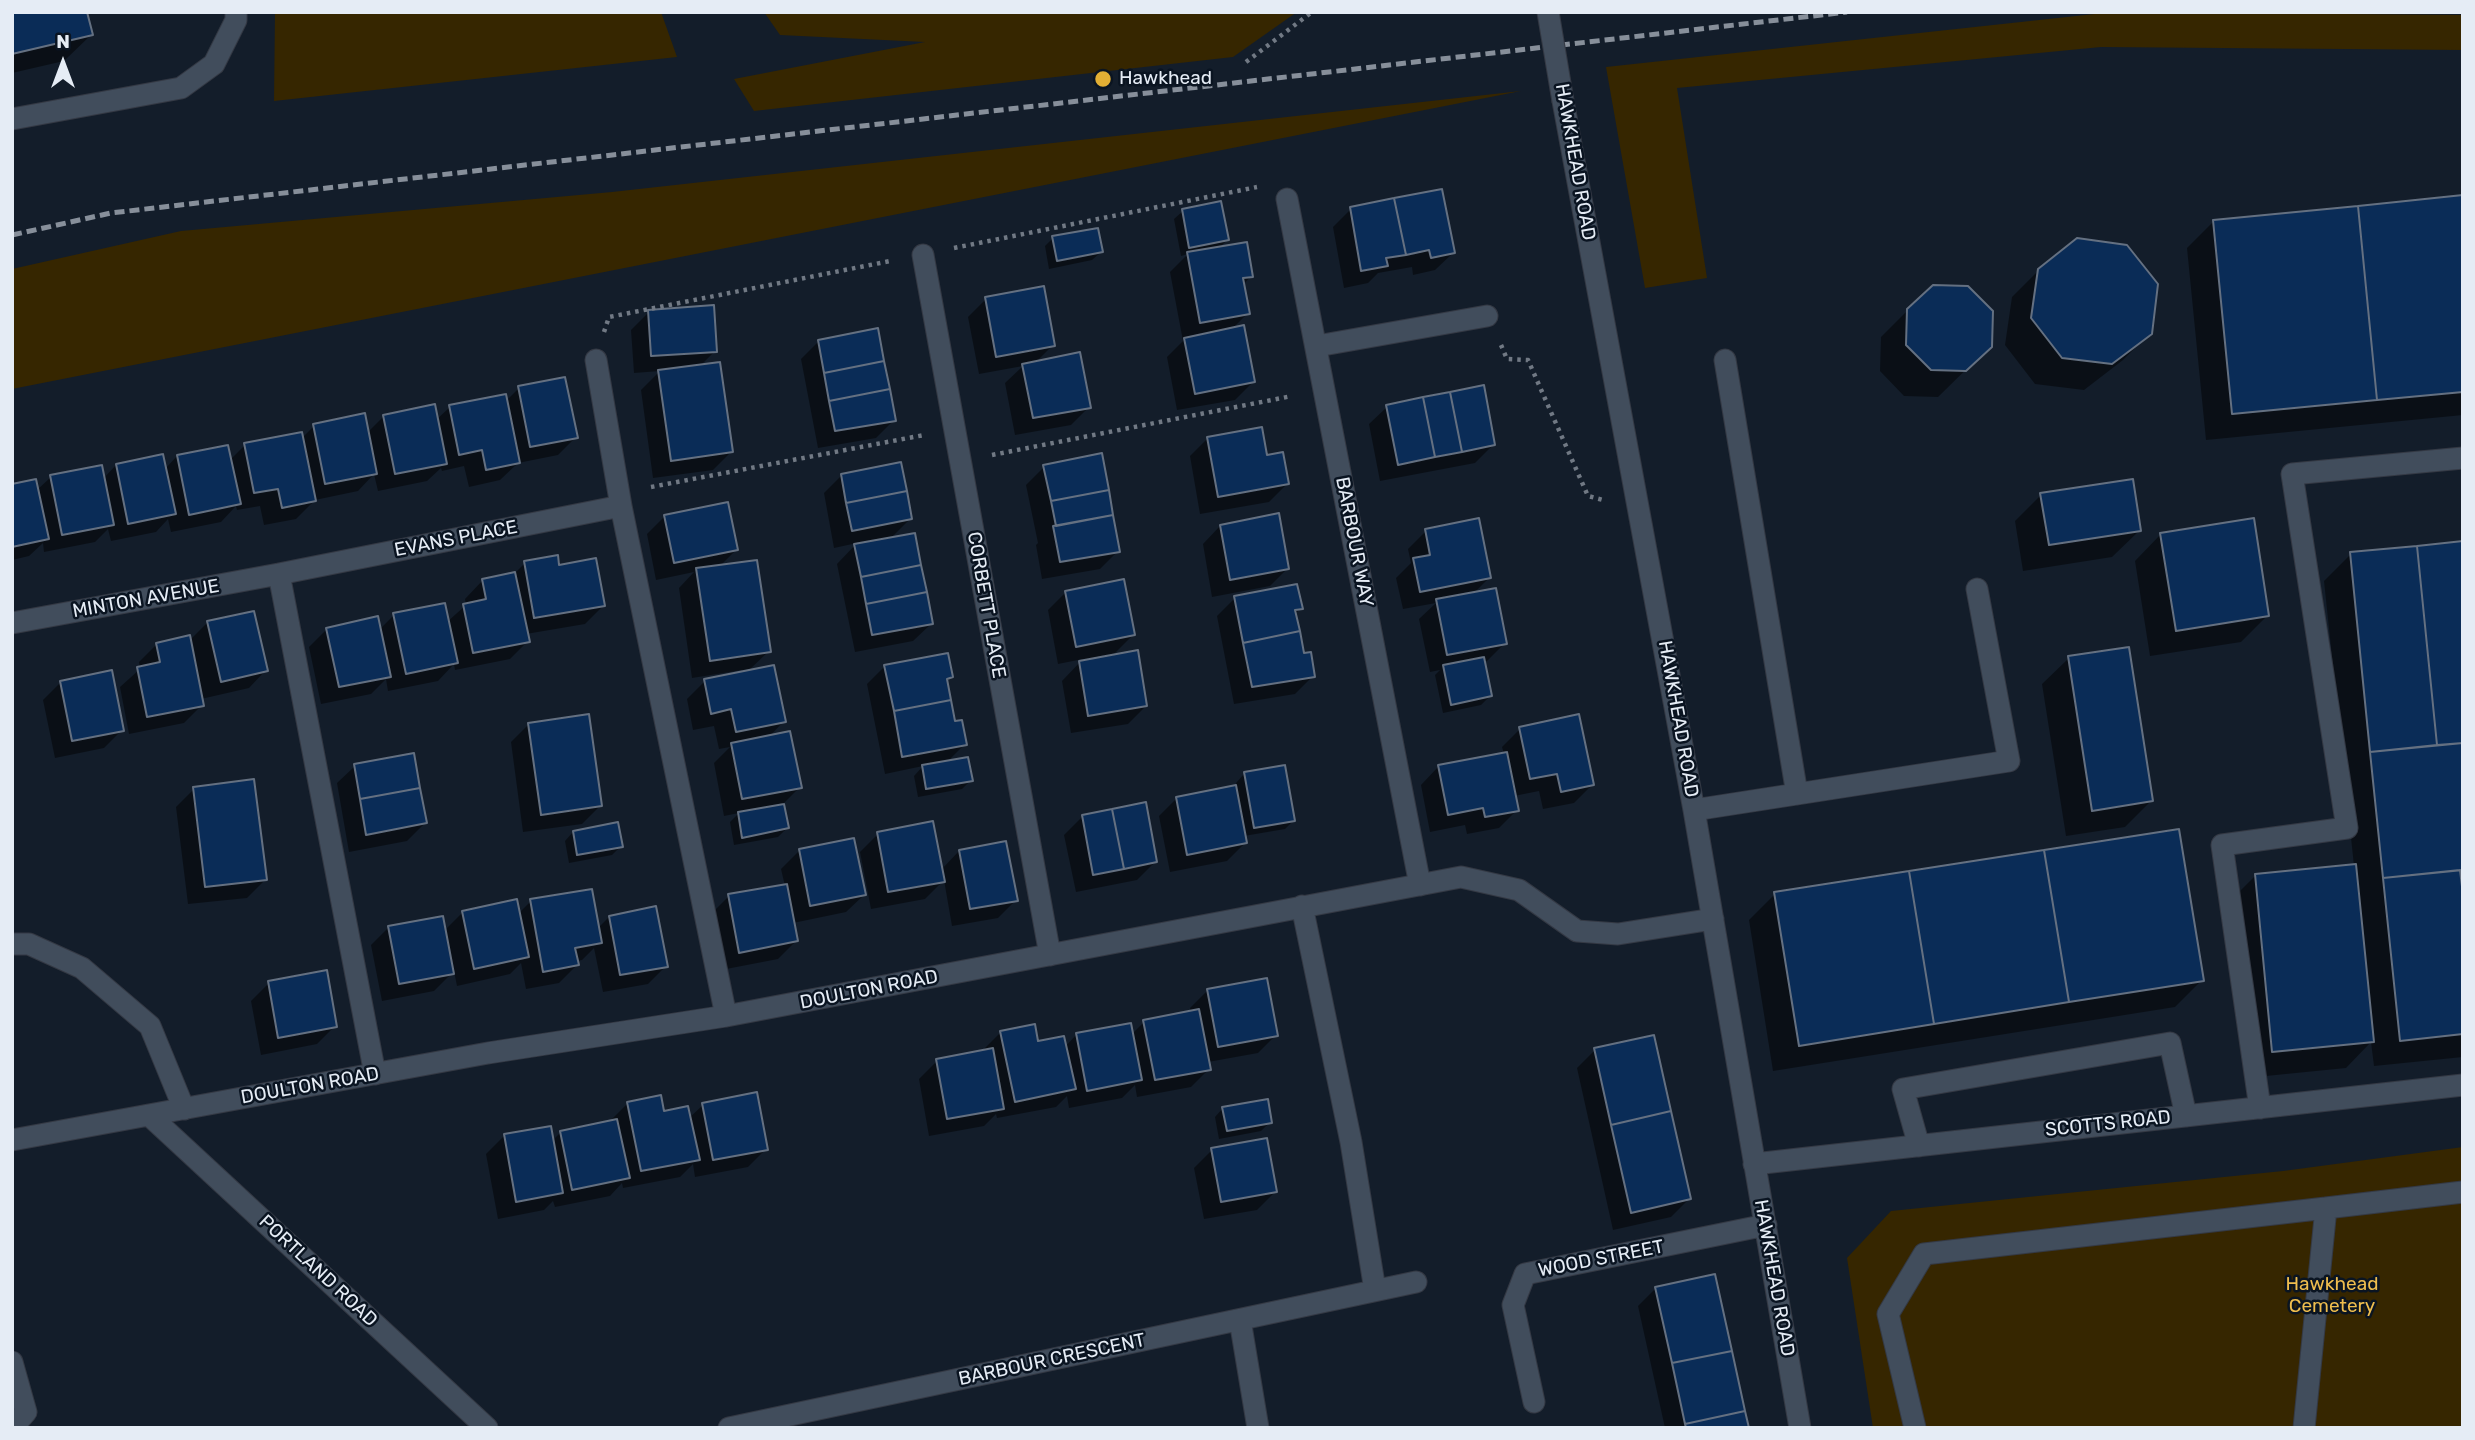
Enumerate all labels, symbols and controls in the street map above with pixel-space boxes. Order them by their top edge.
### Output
north arrow [28,28,98,98]
text: N [56,30,70,53]
place label: Hawkhead [1119,68,1212,90]
marker: Hawkhead [1093,69,1113,89]
street label: HAWKHEAD ROAD [1550,82,1600,242]
street label: BARBOUR WAY [1330,475,1378,609]
street label: EVANS PLACE [393,516,519,562]
street label: CORBETT PLACE [962,530,1010,680]
street label: MINTON AVENUE [71,575,221,623]
street label: HAWKHEAD ROAD [1653,639,1703,799]
street label: DOULTON ROAD [798,965,940,1015]
street label: DOULTON ROAD [239,1063,381,1109]
street label: SCOTTS ROAD [2044,1106,2172,1142]
street label: HAWKHEAD ROAD [1749,1198,1799,1358]
street label: PORTLAND ROAD [254,1210,382,1332]
street label: WOOD STREET [1536,1236,1666,1282]
park label: Hawkhead Cemetery [2285,1274,2379,1318]
street label: BARBOUR CRESCENT [956,1329,1148,1391]

